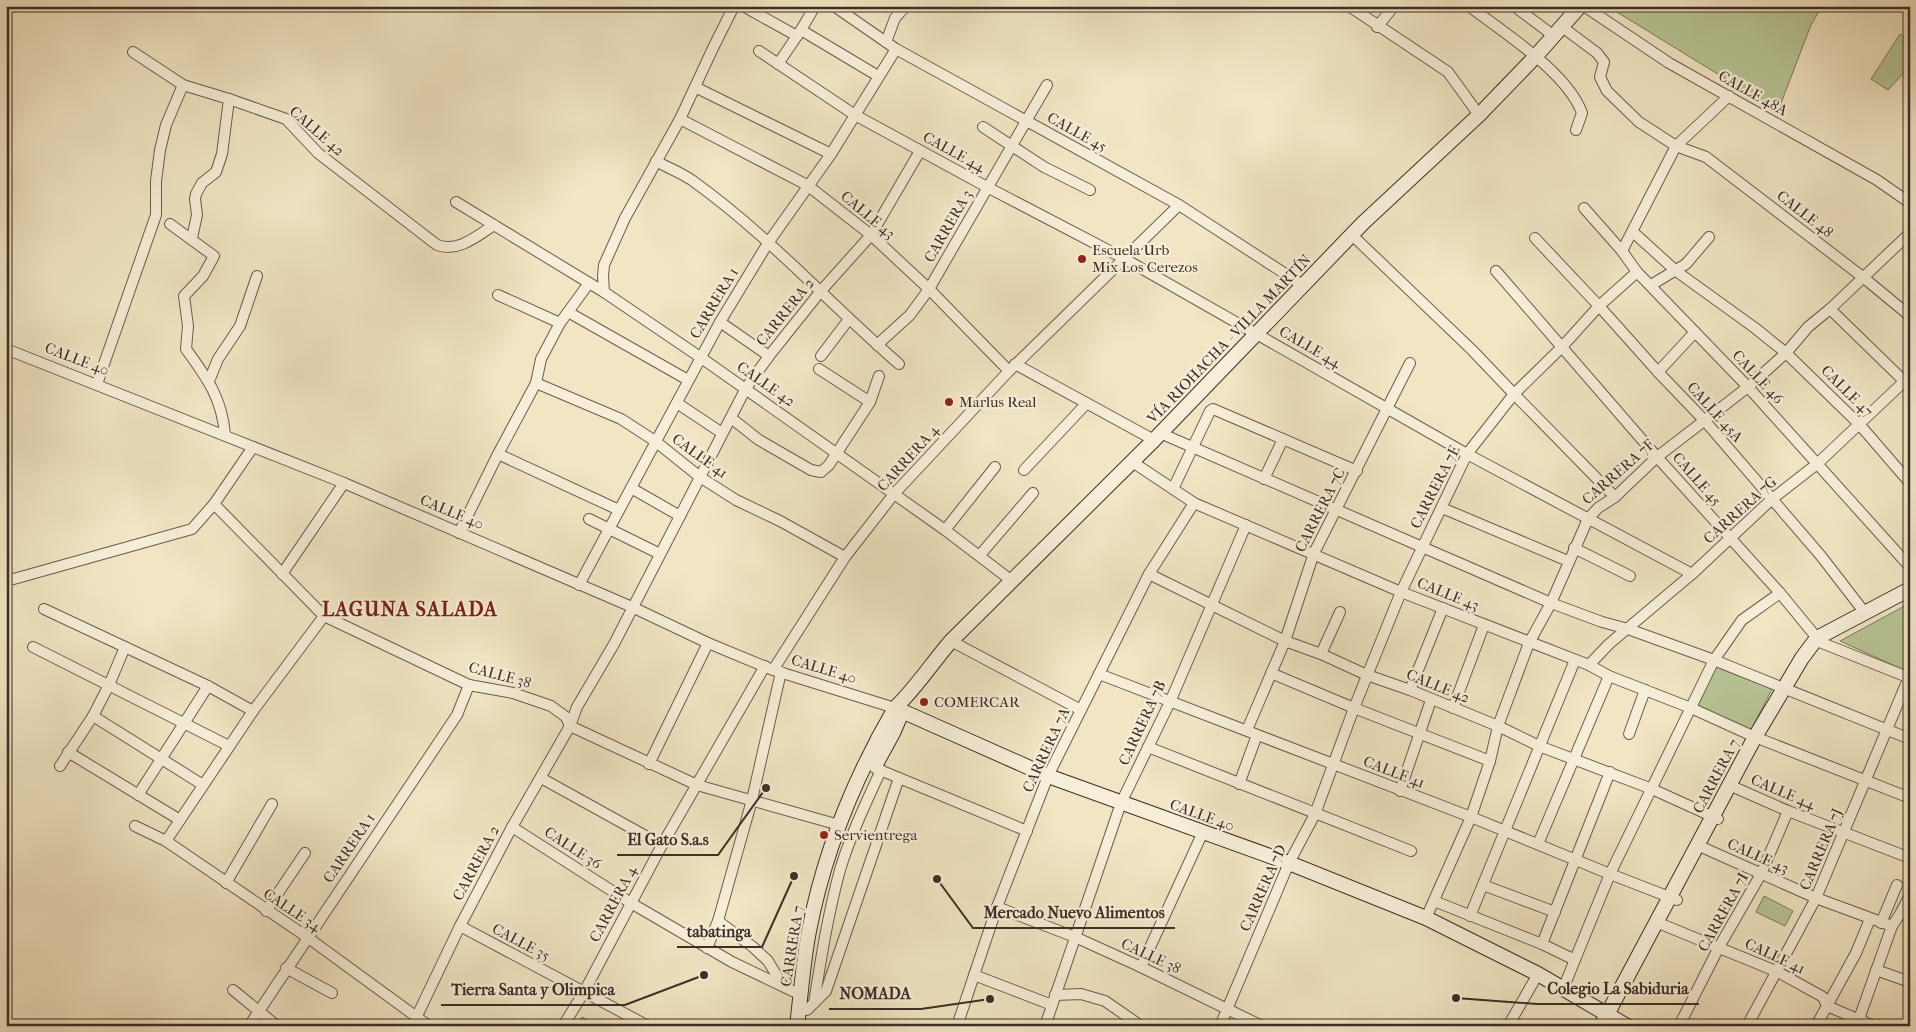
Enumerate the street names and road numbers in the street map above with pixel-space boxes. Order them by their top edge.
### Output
street label: CALLE 48A [1715,67,1791,120]
street label: CALLE 42 [286,102,348,160]
street label: CALLE 45 [1044,108,1110,156]
street label: CALLE 44 [920,128,989,177]
street label: CALLE 48 [1773,186,1837,242]
street label: CALLE 43 [837,187,899,243]
street label: CARRERA 3 [920,187,976,265]
street label: VÍA RIOHACHA - VILLA MARTÍN [1143,250,1315,428]
street label: CARRERA 1 [686,264,742,342]
street label: CARRERA 2 [752,274,818,350]
street label: CALLE 44 [1276,322,1345,372]
street label: CALLE 40 [42,339,112,379]
street label: CALLE 46 [1728,346,1788,408]
street label: CALLE 42 [733,357,799,411]
street label: CALLE 47 [1817,361,1877,421]
street label: CALLE 45A [1683,378,1747,446]
street label: CARRERA 4 [873,420,943,495]
street label: CALLE 41 [669,430,731,482]
street label: CARRERA 7F [1578,436,1658,508]
street label: CARRERA 7E [1406,442,1464,532]
street label: CALLE 45 [1669,448,1725,510]
street label: CARRERA 7C [1291,465,1349,555]
street label: CARRERA 7G [1700,472,1781,548]
street label: CALLE 40 [417,491,487,533]
street label: CALLE 43 [1414,573,1482,615]
street label: CALLE 40 [789,651,859,687]
street label: CALLE 38 [467,658,533,692]
street label: CALLE 42 [1404,665,1473,707]
street label: CARRERA 7B [1115,678,1169,768]
street label: CARRERA 7A [1019,704,1074,795]
street label: CARRERA 7 [1689,736,1743,816]
street label: CALLE 41 [1361,752,1427,792]
street label: CALLE 44 [1748,770,1819,814]
street label: CALLE 40 [1167,795,1237,835]
street label: CARRERA 7J [1796,805,1846,893]
street label: CARRERA 1 [319,810,379,886]
street label: CARRERA 2 [449,822,503,904]
street label: CALLE 36 [541,823,606,874]
street label: CALLE 43 [1725,835,1791,877]
street label: CARRERA 7D [1236,842,1290,934]
street label: CARRERA 4 [585,862,641,945]
street label: CARRERA 7I [1694,869,1752,955]
street label: CALLE 34 [260,884,325,936]
street label: CARRERA 7 [777,904,807,988]
street label: CALLE 35 [489,919,553,965]
street label: CALLE 38 [1118,934,1184,978]
street label: CALLE 41 [1742,934,1808,978]

